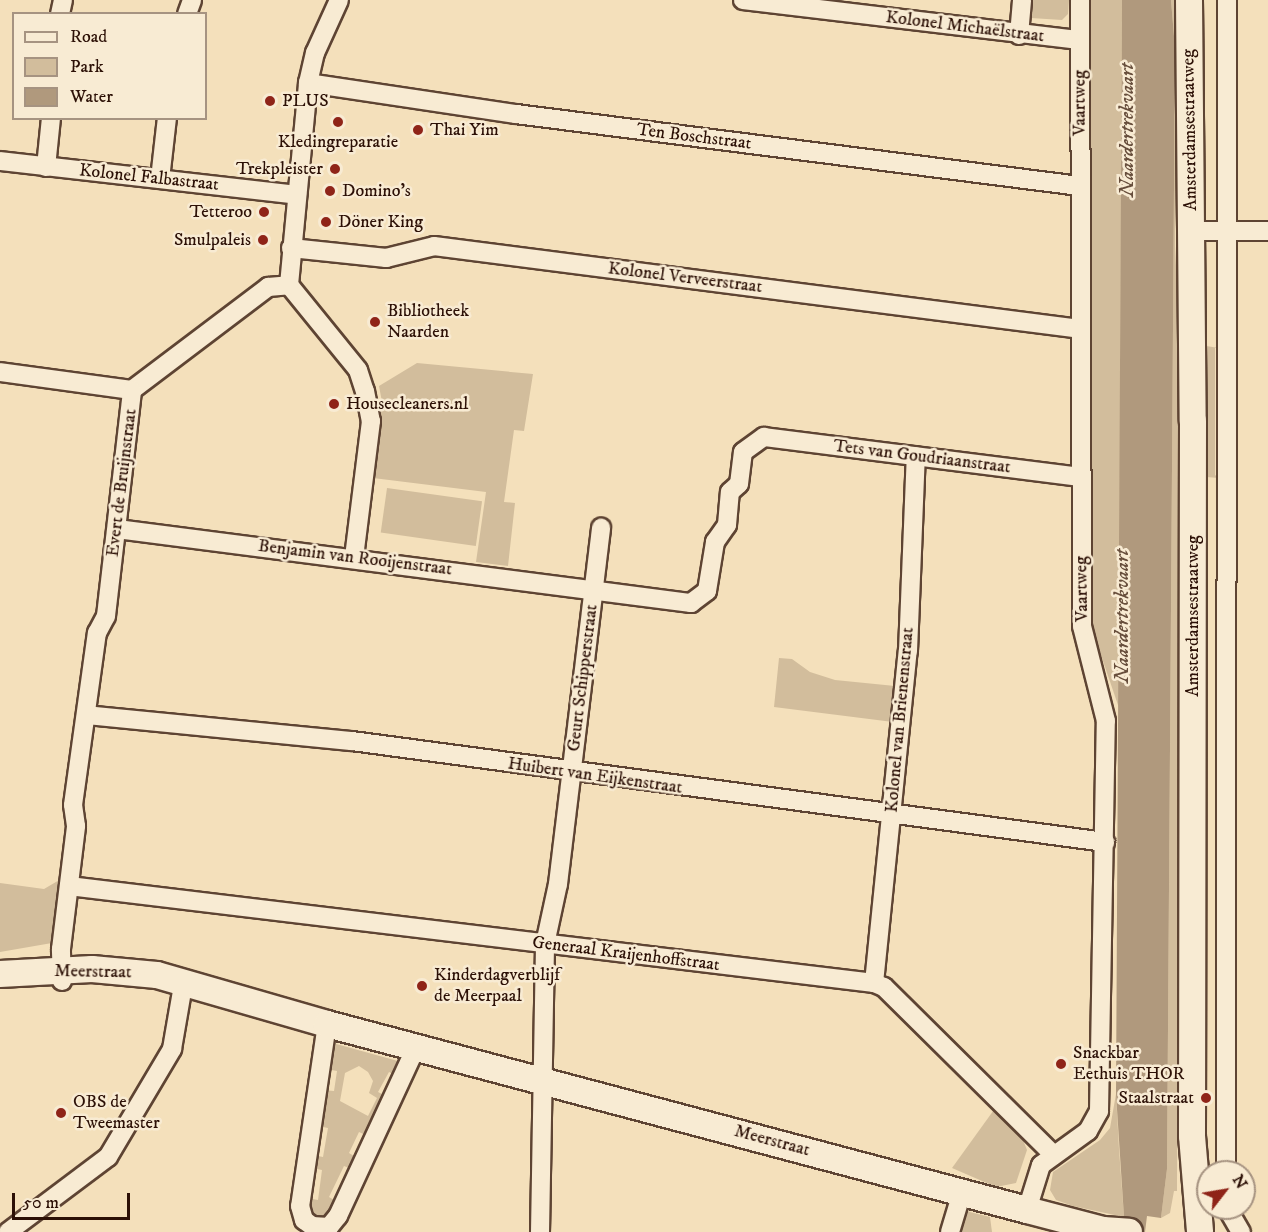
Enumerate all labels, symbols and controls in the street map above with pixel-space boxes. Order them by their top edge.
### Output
street label: Kolonel Michaëlstraat [884,7,1046,47]
legend [12,12,207,120]
text: Road [70,26,107,48]
street label: Amsterdamsestraatweg [1178,49,1202,211]
text: Park [70,56,104,78]
water label: Naardertrekvaart [1115,63,1139,197]
street label: Vaartweg [1069,70,1091,136]
text: Water [70,86,113,108]
place label: PLUS [282,90,329,112]
marker: PLUS [263,94,277,108]
marker: Kledingreparatie [331,115,345,129]
place label: Thai Yim [430,119,499,141]
street label: Ten Boschstraat [635,119,753,155]
marker: Thai Yim [411,123,425,137]
place label: Kledingreparatie [278,131,398,153]
place label: Trekpleister [236,158,323,180]
street label: Kolonel Falbastraat [78,160,220,196]
marker: Trekpleister [328,162,342,176]
place label: Domino's [342,180,411,202]
marker: Domino's [323,184,337,198]
place label: Tetteroo [190,201,252,223]
marker: Tetteroo [257,205,271,219]
place label: Döner King [338,211,423,233]
marker: Döner King [319,215,333,229]
place label: Smulpaleis [174,229,251,251]
marker: Smulpaleis [256,233,270,247]
street label: Kolonel Verveerstraat [607,258,763,298]
place label: Bibliotheek Naarden [387,301,469,344]
marker: Bibliotheek Naarden [368,315,382,329]
place label: Housecleaners.nl [346,393,469,415]
marker: Housecleaners.nl [327,397,341,411]
street label: Evert de Bruijnstraat [102,408,142,558]
street label: Tets van Goudriaanstraat [832,435,1012,479]
street label: Benjamin van Rooijenstraat [257,535,453,581]
street label: Amsterdamsestraatweg [1182,535,1204,697]
water label: Naardertrekvaart [1110,549,1134,683]
street label: Vaartweg [1071,556,1093,622]
street label: Geurt Schipperstraat [563,603,603,753]
street label: Kolonel van Brienenstraat [881,626,919,814]
street label: Huibert van Eijkenstraat [506,753,684,799]
street label: Generaal Kraijenhoffstraat [531,932,721,976]
street label: Meerstraat [54,961,132,983]
place label: Kinderdagverblijf de Meerpaal [434,965,560,1008]
marker: Kinderdagverblijf de Meerpaal [415,979,429,993]
place label: Snackbar Eethuis THOR [1073,1043,1185,1086]
marker: Snackbar Eethuis THOR [1054,1057,1068,1071]
place label: Staalstraat [1119,1087,1194,1109]
marker: Staalstraat [1199,1091,1213,1105]
place label: OBS de Tweemaster [73,1092,160,1134]
marker: OBS de Tweemaster [54,1106,68,1120]
street label: Meerstraat [732,1121,812,1161]
north arrow [1196,1160,1256,1220]
text: N [1228,1171,1252,1193]
scale bar [15,1181,134,1219]
text: 50 m [23,1192,59,1214]

